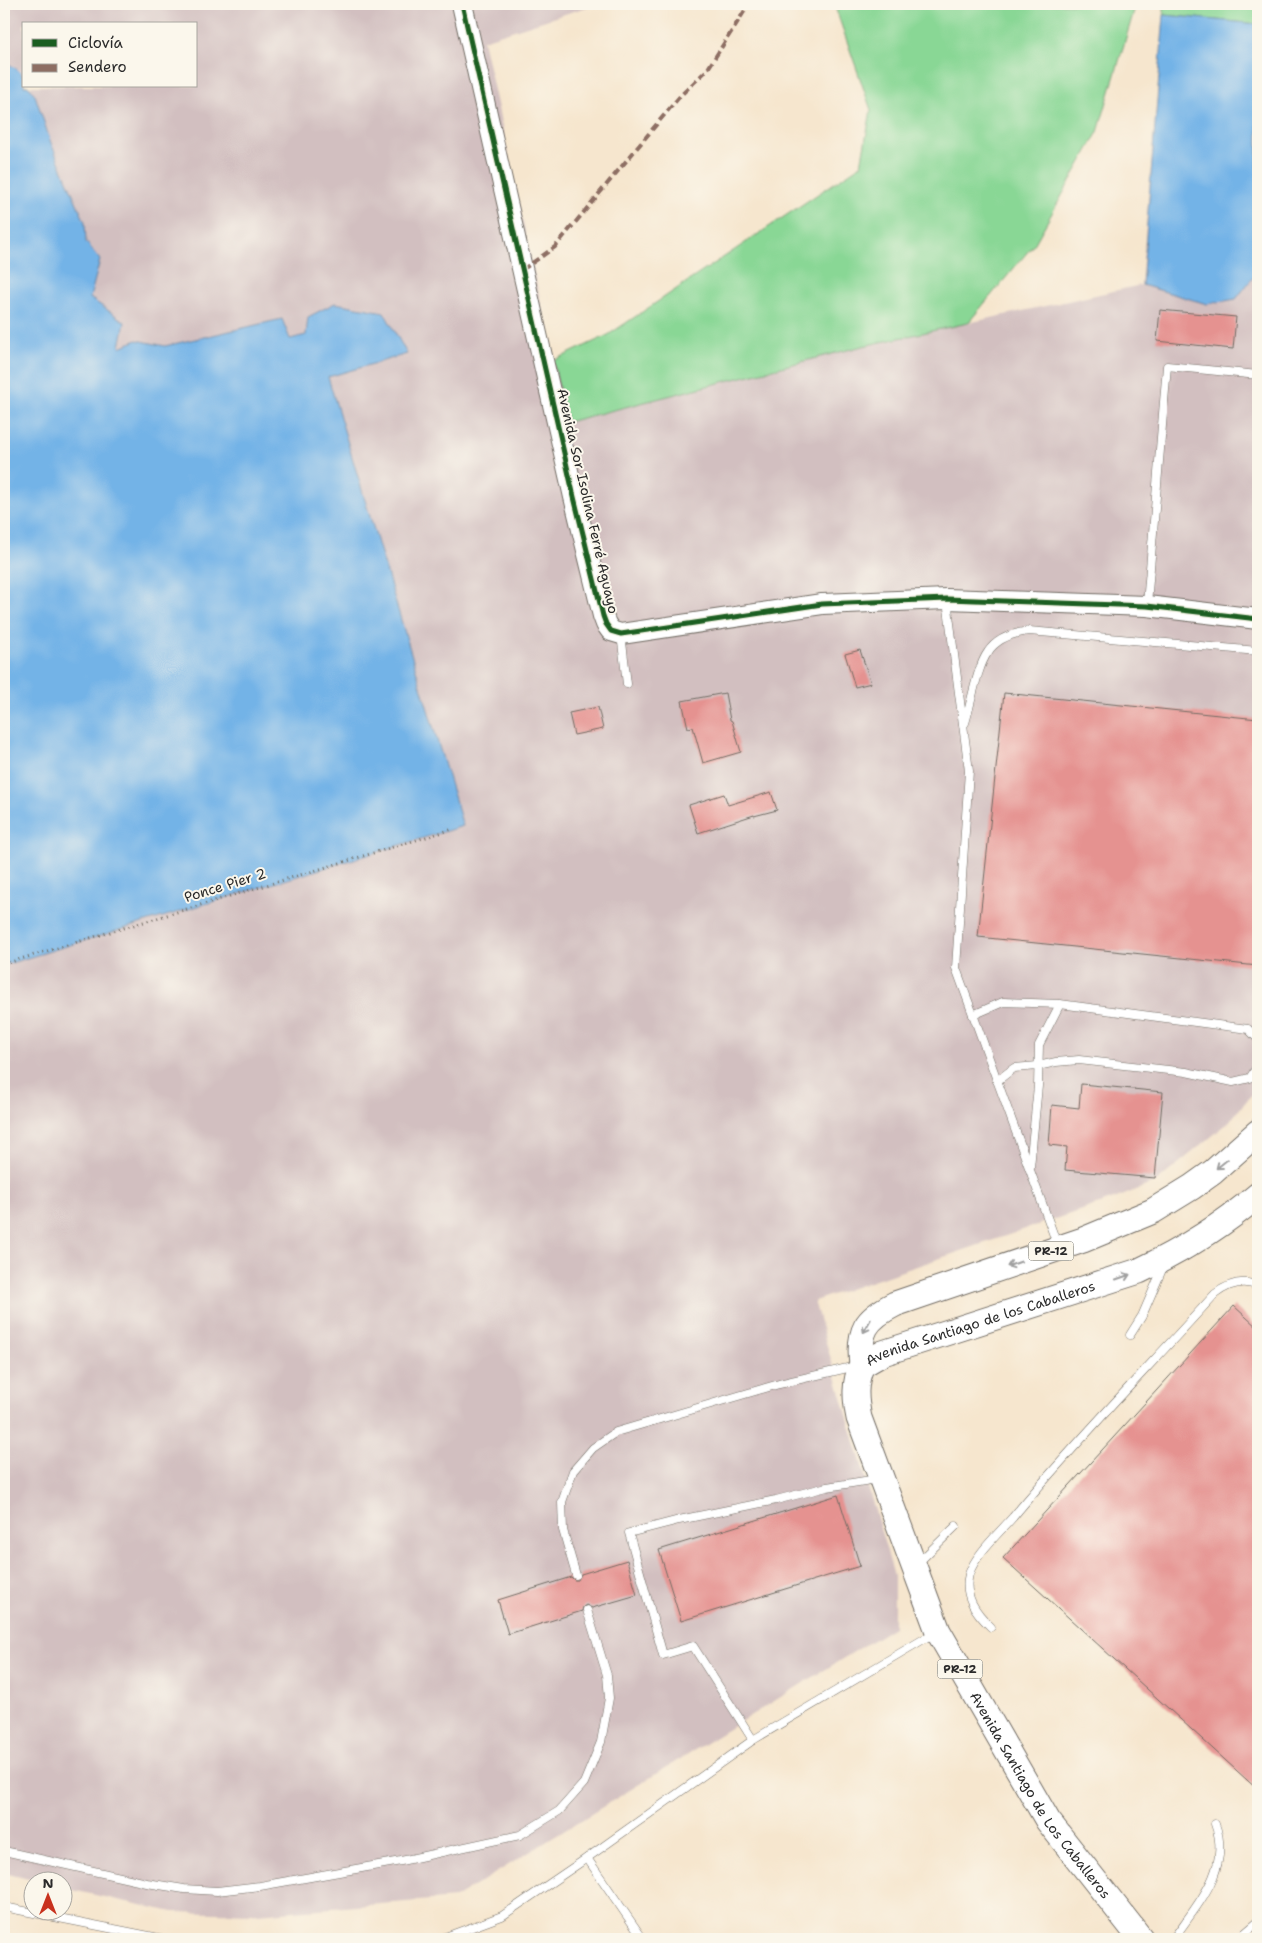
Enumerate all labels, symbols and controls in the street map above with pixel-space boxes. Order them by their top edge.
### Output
legend [22,22,198,88]
text: Ciclovía [68,33,124,53]
text: Sendero [68,57,127,77]
street label: Avenida Sor Isolina Ferré Aguayo [553,387,623,615]
street label: Ponce Pier 2 [182,864,268,906]
one-way arrow [1216,1159,1229,1170]
road number: PR-12 [1028,1242,1074,1260]
one-way arrow [1007,1260,1022,1269]
one-way arrow [1115,1272,1130,1281]
street label: Avenida Santiago de los Caballeros [862,1277,1097,1370]
one-way arrow [862,1319,872,1334]
road number: PR-12 [938,1660,982,1678]
street label: Avenida Santiago de Los Caballeros [966,1689,1115,1902]
north arrow [22,1870,72,1920]
text: N [42,1874,54,1892]

